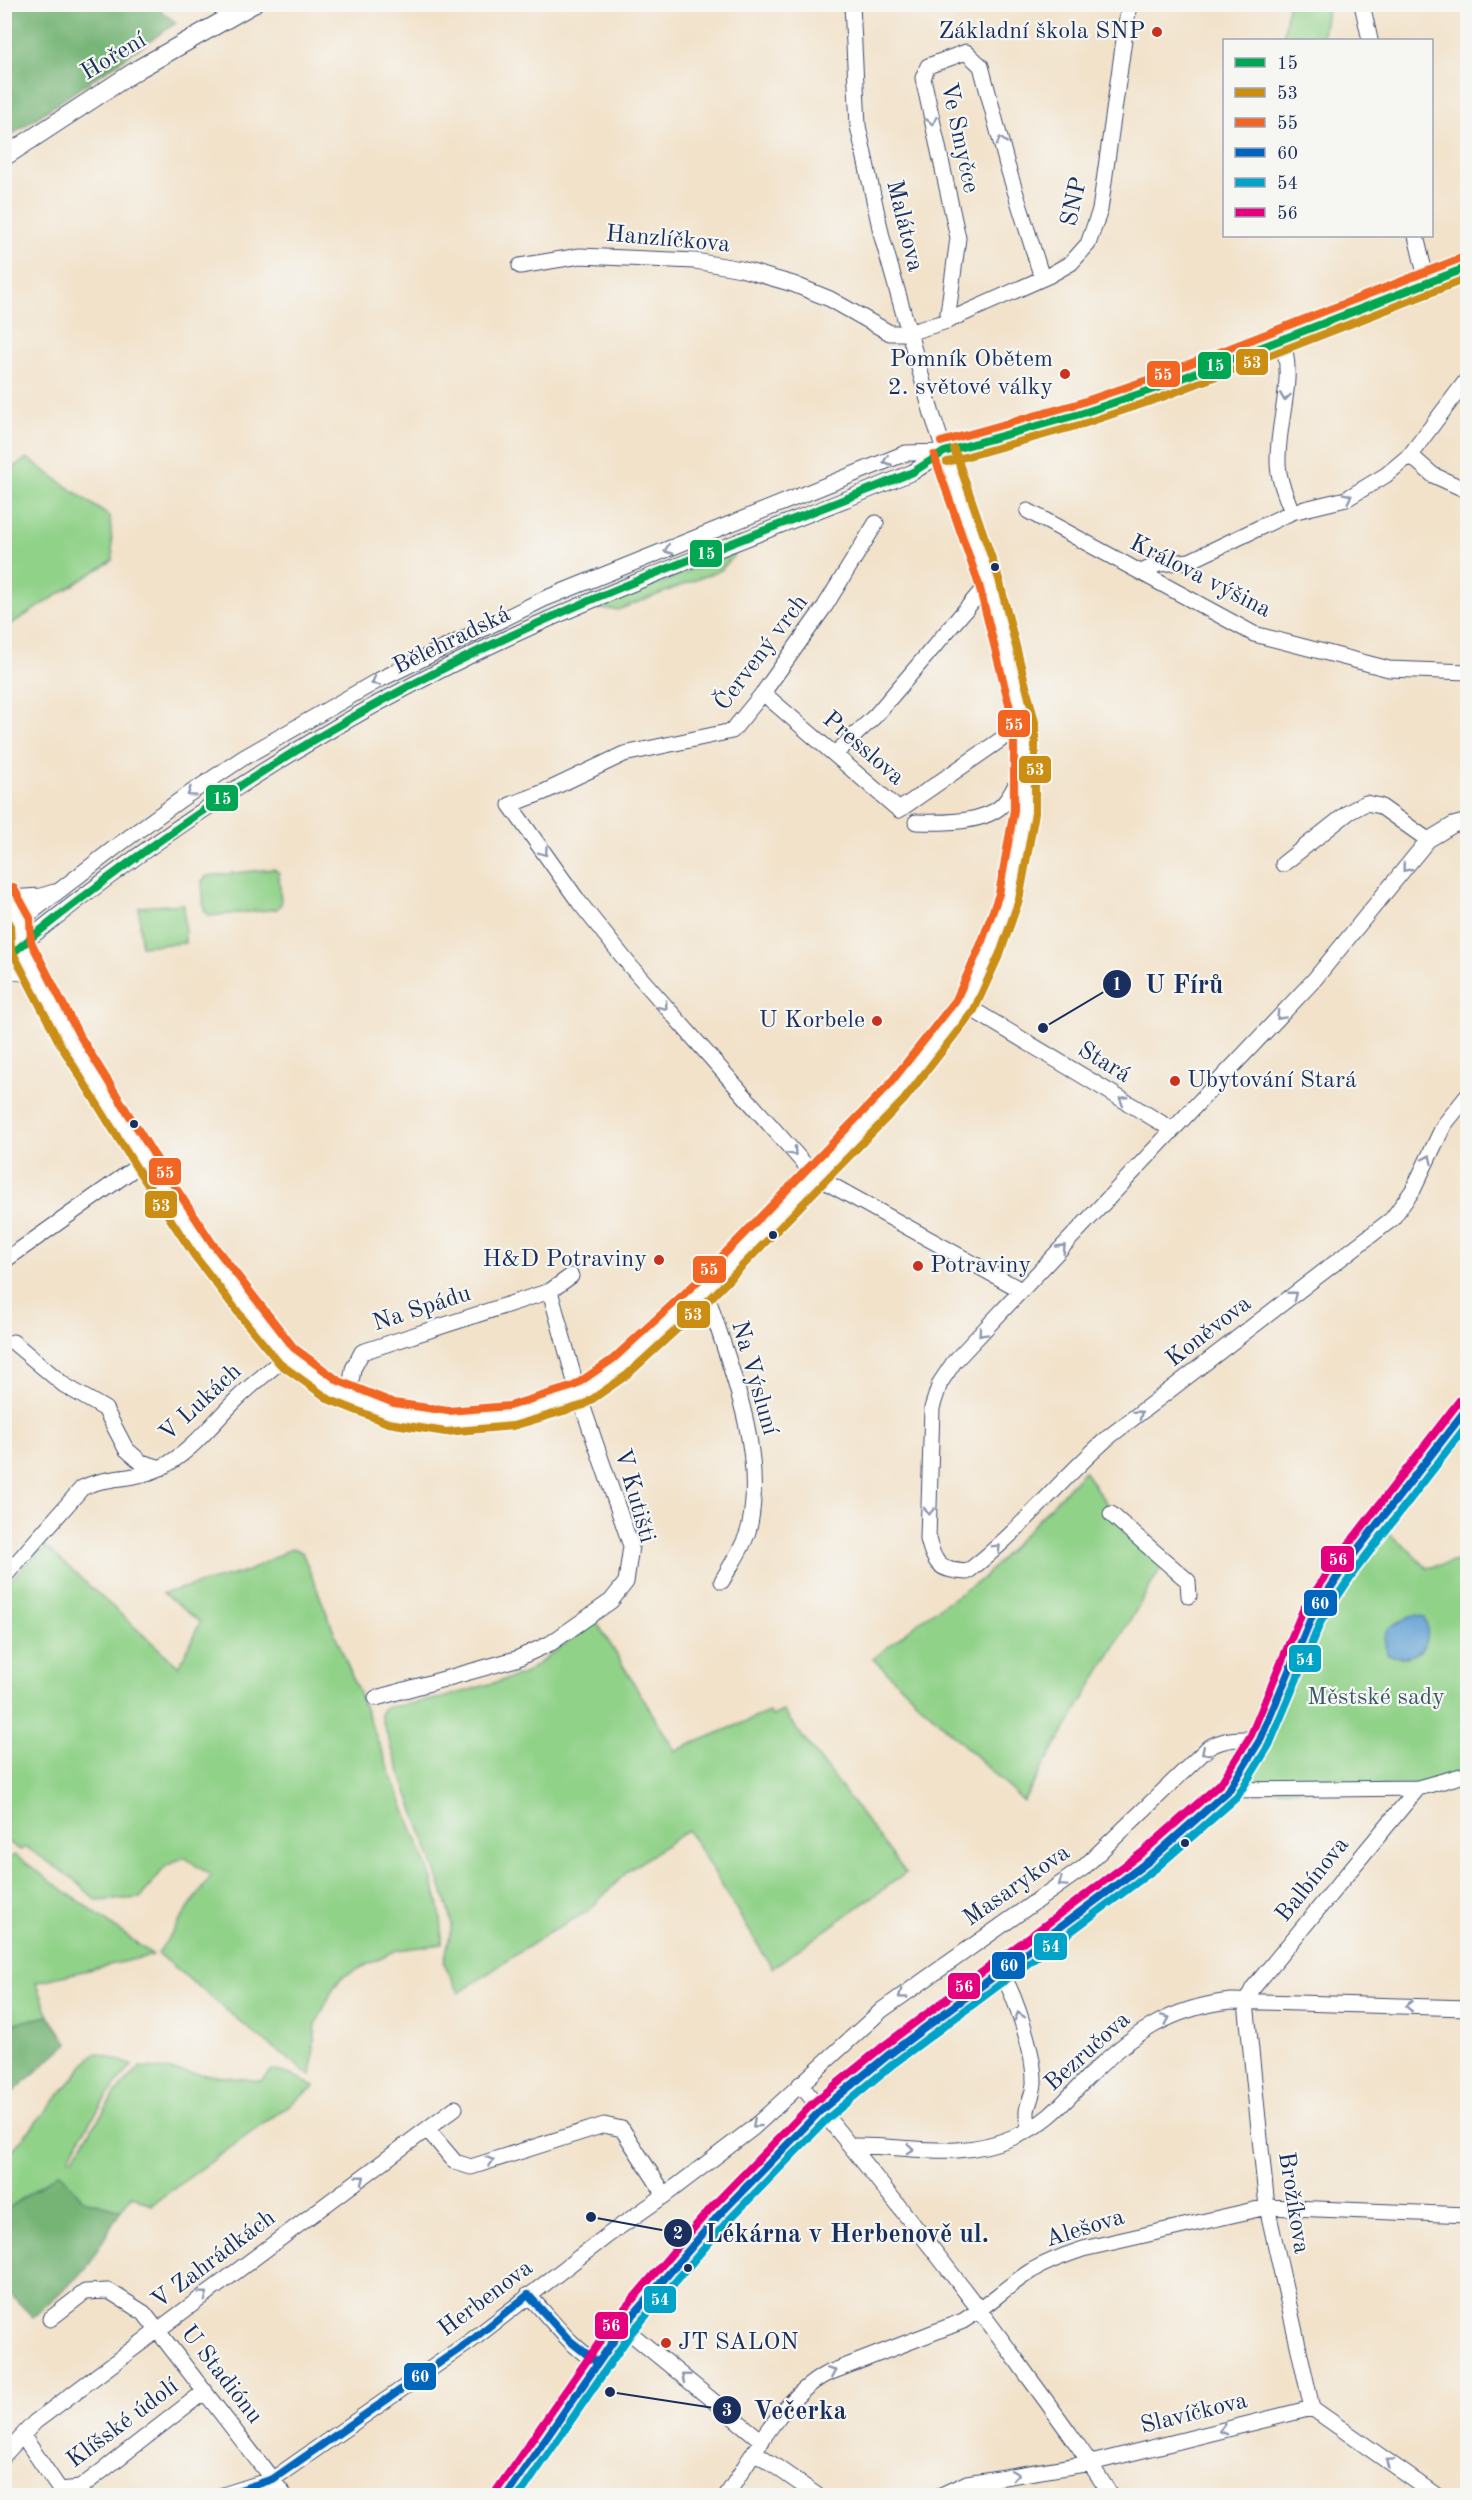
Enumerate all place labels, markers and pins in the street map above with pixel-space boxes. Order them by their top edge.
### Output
place label: Základní škola SNP [938,20,1145,44]
marker: Základní škola SNP [1150,25,1164,39]
place label: Pomník Obětem 2. světové války [888,348,1053,400]
marker: Pomník Obětem 2. světové války [1058,367,1072,381]
unlabelled marker [989,561,1001,573]
callout: U Fírů [1102,962,1235,1006]
place label: U Korbele [759,1009,865,1033]
marker: U Korbele [870,1014,884,1028]
place label: Ubytování Stará [1187,1069,1357,1093]
marker: Ubytování Stará [1168,1074,1182,1088]
unlabelled marker [128,1118,140,1130]
unlabelled marker [767,1229,779,1241]
place label: H&D Potraviny [483,1248,647,1272]
marker: H&D Potraviny [652,1253,666,1267]
place label: Potraviny [930,1254,1031,1278]
marker: Potraviny [911,1259,925,1273]
unlabelled marker [1179,1837,1191,1849]
callout: Lékárna v Herbenově ul. [663,2211,1001,2255]
unlabelled marker [682,2262,694,2274]
place label: JT SALON [678,2331,799,2355]
marker: JT SALON [659,2336,673,2350]
callout: Večerka [712,2388,859,2432]

